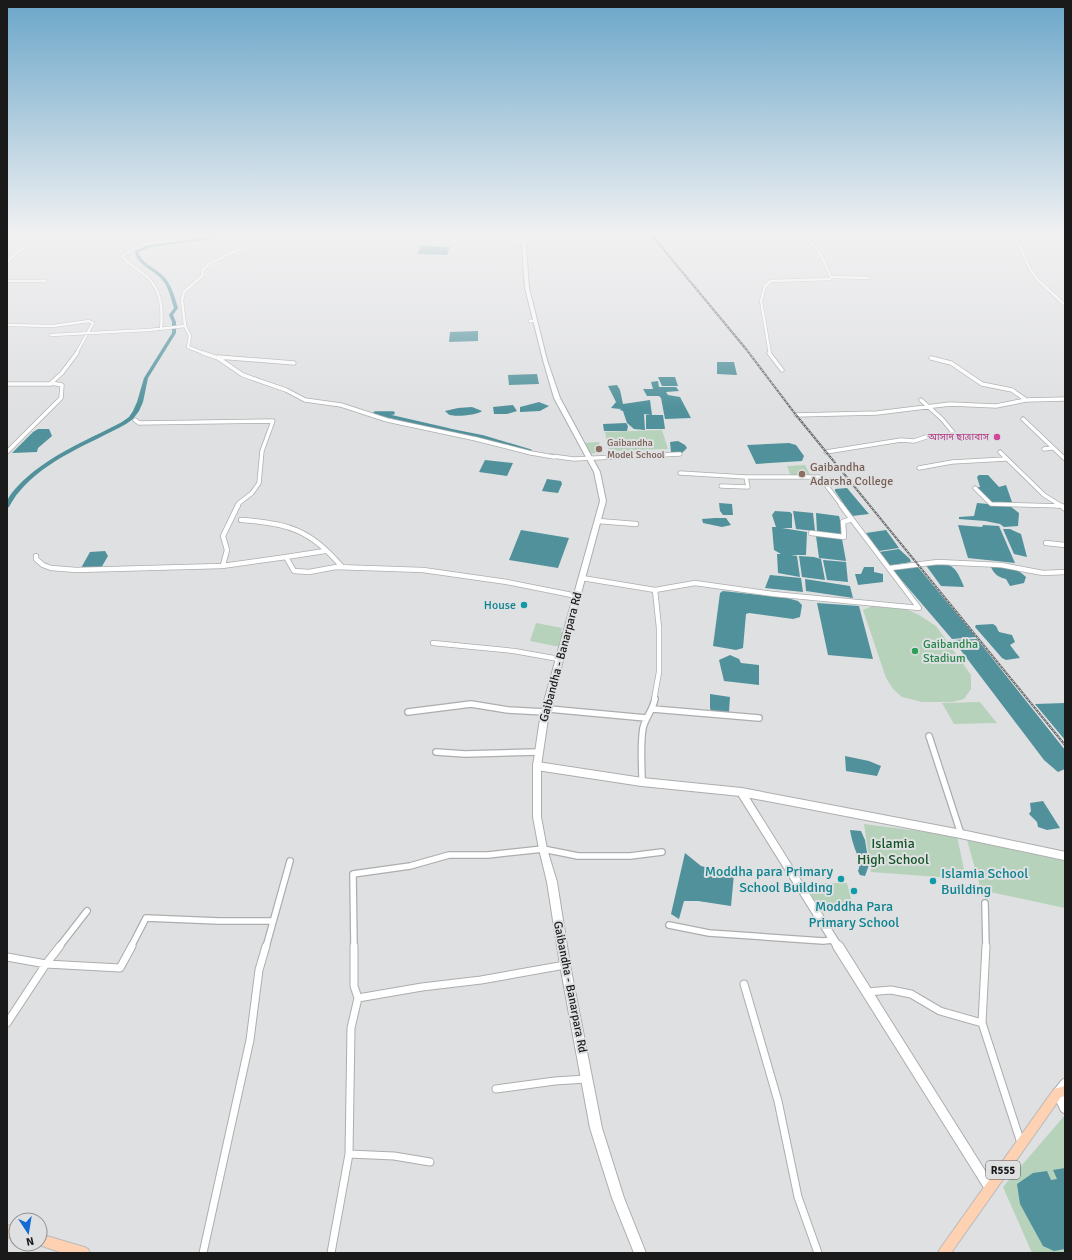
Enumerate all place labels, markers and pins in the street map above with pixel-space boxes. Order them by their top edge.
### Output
place label: আসাদ ছাত্রাবাস [927,431,990,443]
marker: আসাদ ছাত্রাবাস [992,432,1002,442]
place label: Gaibandha Model School [607,437,665,461]
marker: Gaibandha Model School [594,444,604,454]
place label: Gaibandha Adarsha College [810,460,893,489]
marker: Gaibandha Adarsha College [797,469,807,479]
place label: House [484,598,516,613]
marker: House [519,600,529,610]
place label: Gaibandha Stadium [923,637,978,666]
marker: Gaibandha Stadium [910,646,920,656]
place label: Moddha para Primary School Building [705,863,833,896]
place label: Islamia School Building [941,865,1028,898]
marker: Moddha para Primary School Building [836,874,846,884]
marker: Islamia School Building [928,876,938,886]
marker: Moddha Para Primary School [849,886,859,896]
place label: Moddha Para Primary School [809,898,899,931]

